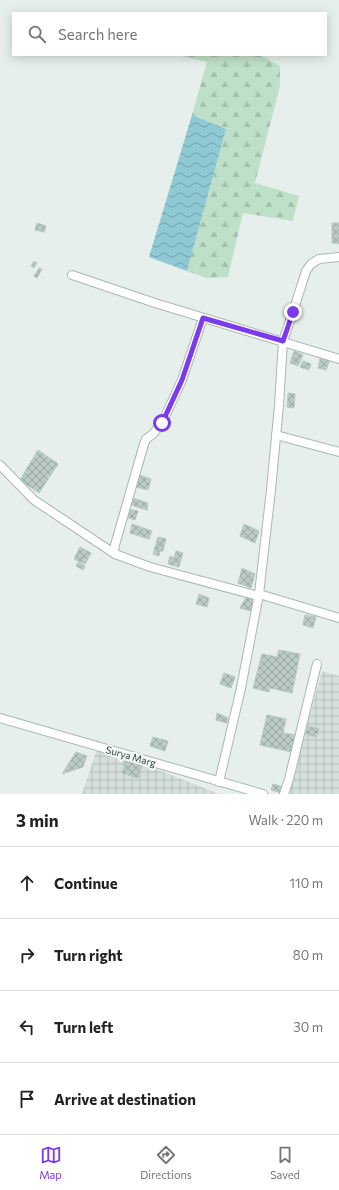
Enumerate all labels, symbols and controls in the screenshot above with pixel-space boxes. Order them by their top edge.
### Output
search box [12,12,327,56]
icon: search [26,23,48,45]
text: Search here [58,25,137,43]
route end [284,303,302,321]
route start [153,414,171,432]
street label: Surya Marg [104,743,158,769]
text: 3 min [16,810,59,831]
text: Walk · 220 m [249,812,323,828]
icon: ahead [16,872,38,894]
text: Continue [54,874,118,892]
text: 110 m [290,875,323,891]
icon: right [16,944,38,966]
text: Turn right [54,946,123,964]
text: 80 m [293,947,323,963]
icon: left [16,1016,38,1038]
text: Turn left [54,1018,113,1036]
text: 30 m [293,1019,323,1035]
icon: arrive [16,1088,38,1110]
text: Arrive at destination [54,1090,196,1108]
tab: Map [39,1144,62,1181]
tab: Directions [140,1144,192,1181]
tab: Saved [270,1144,300,1181]

